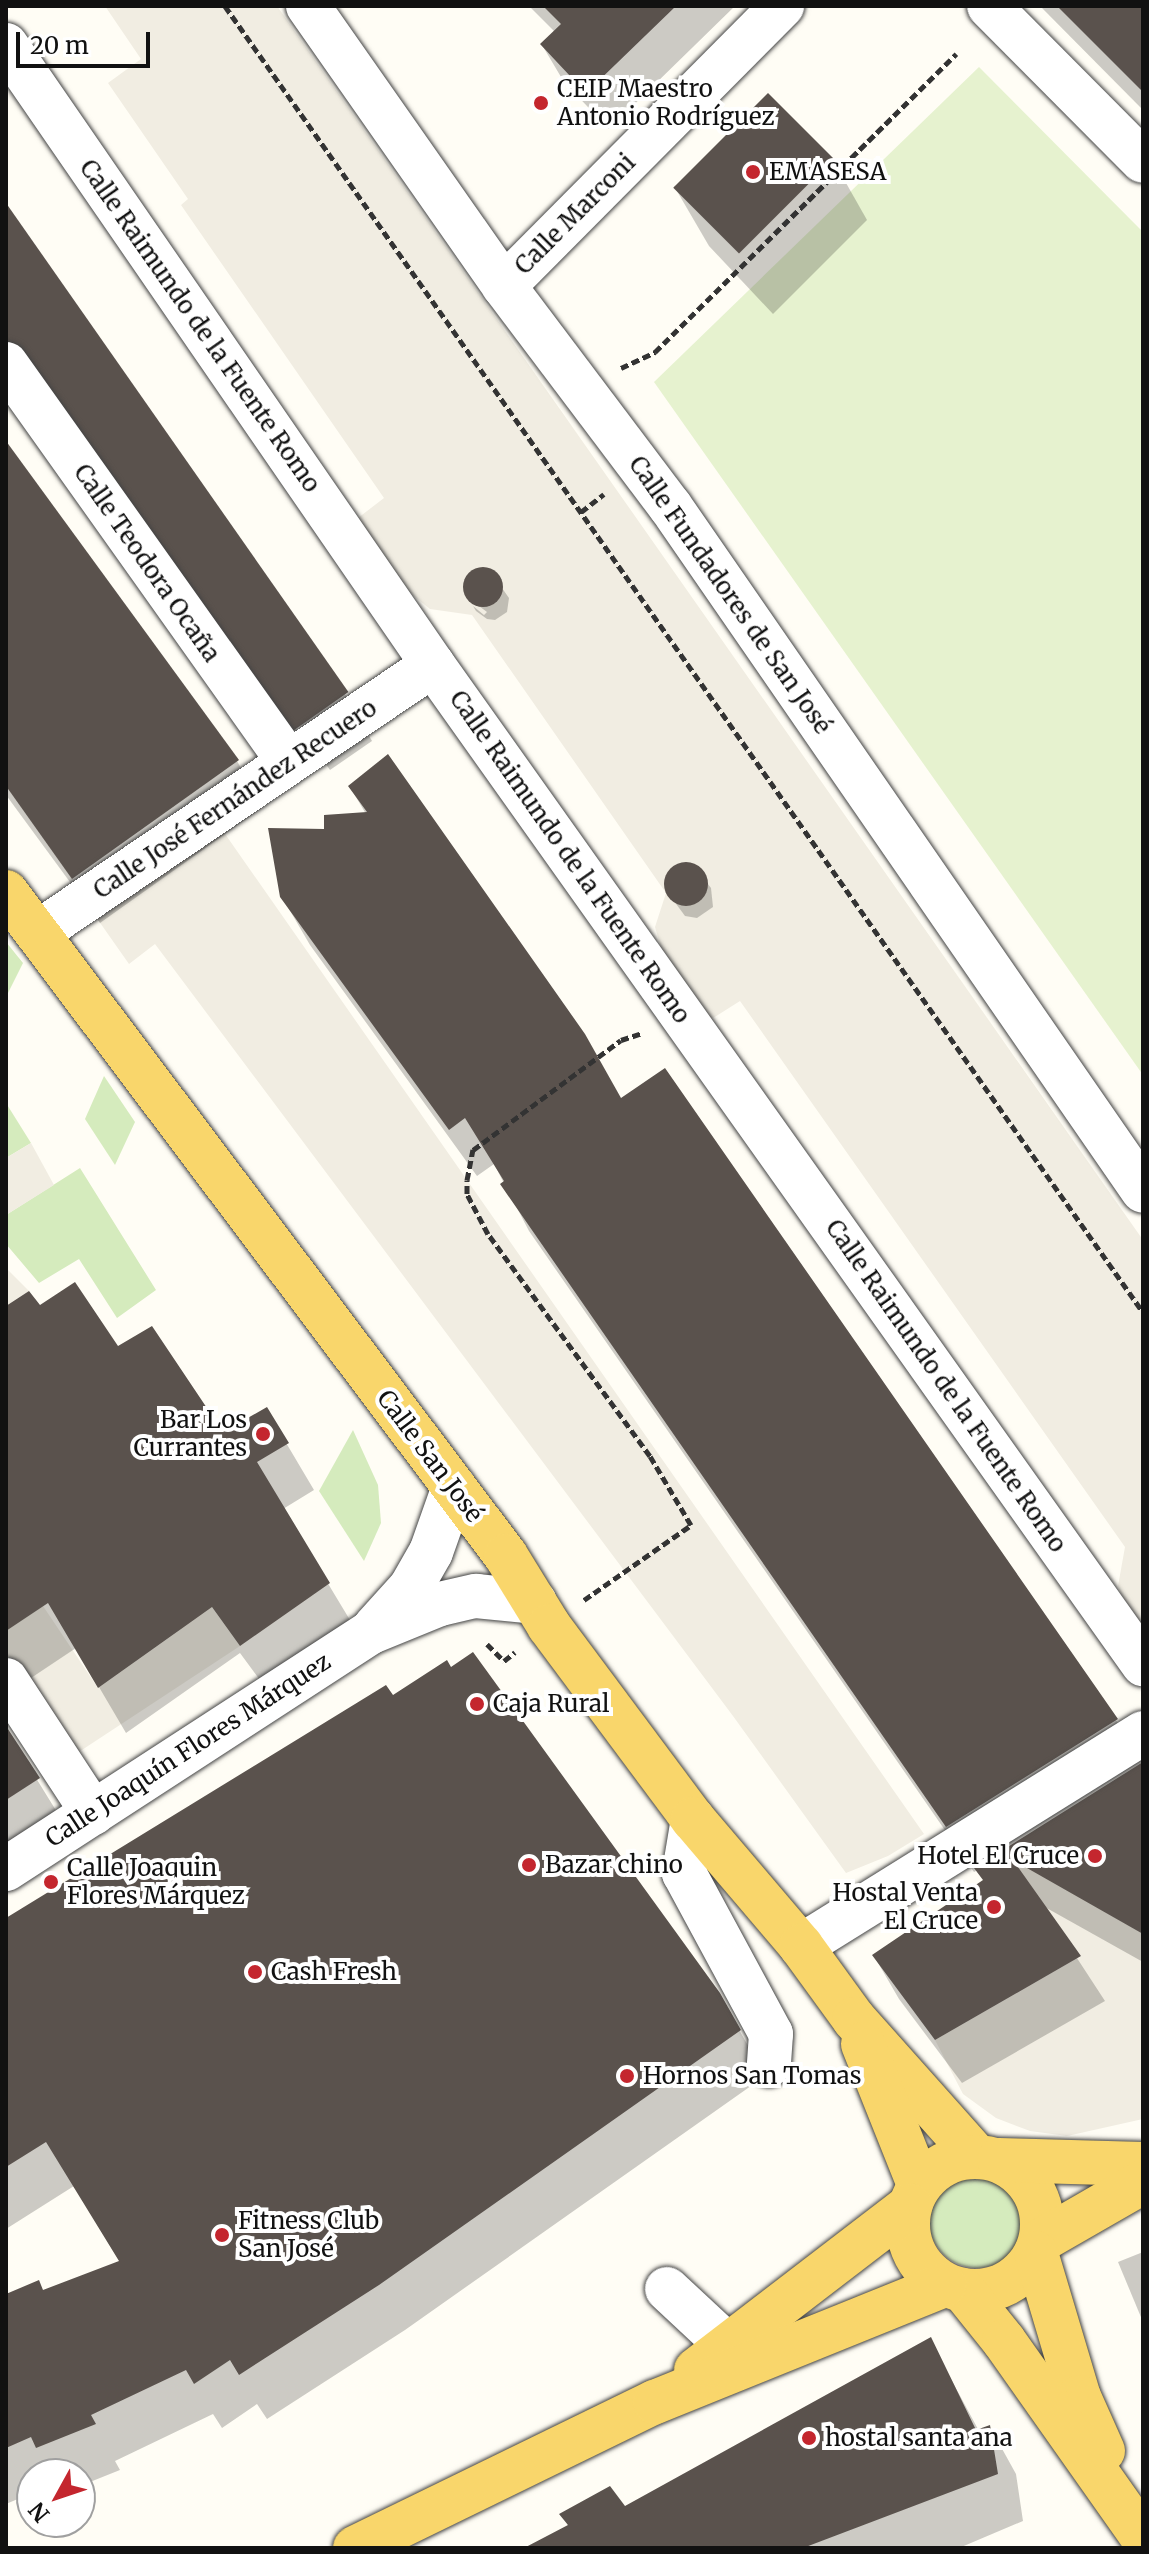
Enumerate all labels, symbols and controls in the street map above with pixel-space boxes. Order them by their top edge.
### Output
scale bar [20,16,154,66]
text: 20 m [30,30,89,61]
place label: CEIP Maestro Antonio Rodríguez [557,75,775,131]
marker: CEIP Maestro Antonio Rodríguez [532,94,550,112]
street label: Calle Marconi [509,148,641,280]
street label: Calle Raimundo de la Fuente Romo [74,154,326,498]
place label: EMASESA [769,158,886,186]
marker: EMASESA [744,163,762,181]
street label: Calle Fundadores de San José [623,451,837,739]
street label: Calle Teodora Ocaña [68,459,226,667]
street label: Calle Raimundo de la Fuente Romo [444,685,696,1029]
street label: Calle José Fernández Recuero [88,693,382,905]
street label: Calle Raimundo de la Fuente Romo [820,1214,1072,1558]
street label: Calle San José [371,1384,489,1528]
place label: Bar Los Currantes [134,1406,247,1462]
marker: Bar Los Currantes [254,1425,272,1443]
street label: Calle Joaquín Flores Márquez [40,1647,336,1853]
place label: Caja Rural [493,1690,609,1718]
marker: Caja Rural [468,1695,486,1713]
place label: Hotel El Cruce [917,1842,1079,1870]
marker: Hotel El Cruce [1086,1847,1104,1865]
place label: Bazar chino [545,1851,683,1879]
place label: Calle Joaquin Flores Márquez [67,1854,245,1910]
marker: Bazar chino [520,1856,538,1874]
marker: Calle Joaquin Flores Márquez [42,1873,60,1891]
place label: Hostal Venta El Cruce [833,1879,978,1935]
marker: Hostal Venta El Cruce [985,1898,1003,1916]
place label: Cash Fresh [271,1958,397,1986]
marker: Cash Fresh [246,1963,264,1981]
place label: Hornos San Tomas [643,2062,861,2090]
marker: Hornos San Tomas [618,2067,636,2085]
place label: Fitness Club San José [238,2207,379,2263]
marker: Fitness Club San José [213,2226,231,2244]
place label: hostal santa ana [825,2424,1013,2452]
marker: hostal santa ana [800,2429,818,2447]
north arrow [16,2458,96,2538]
text: N [23,2496,55,2528]

